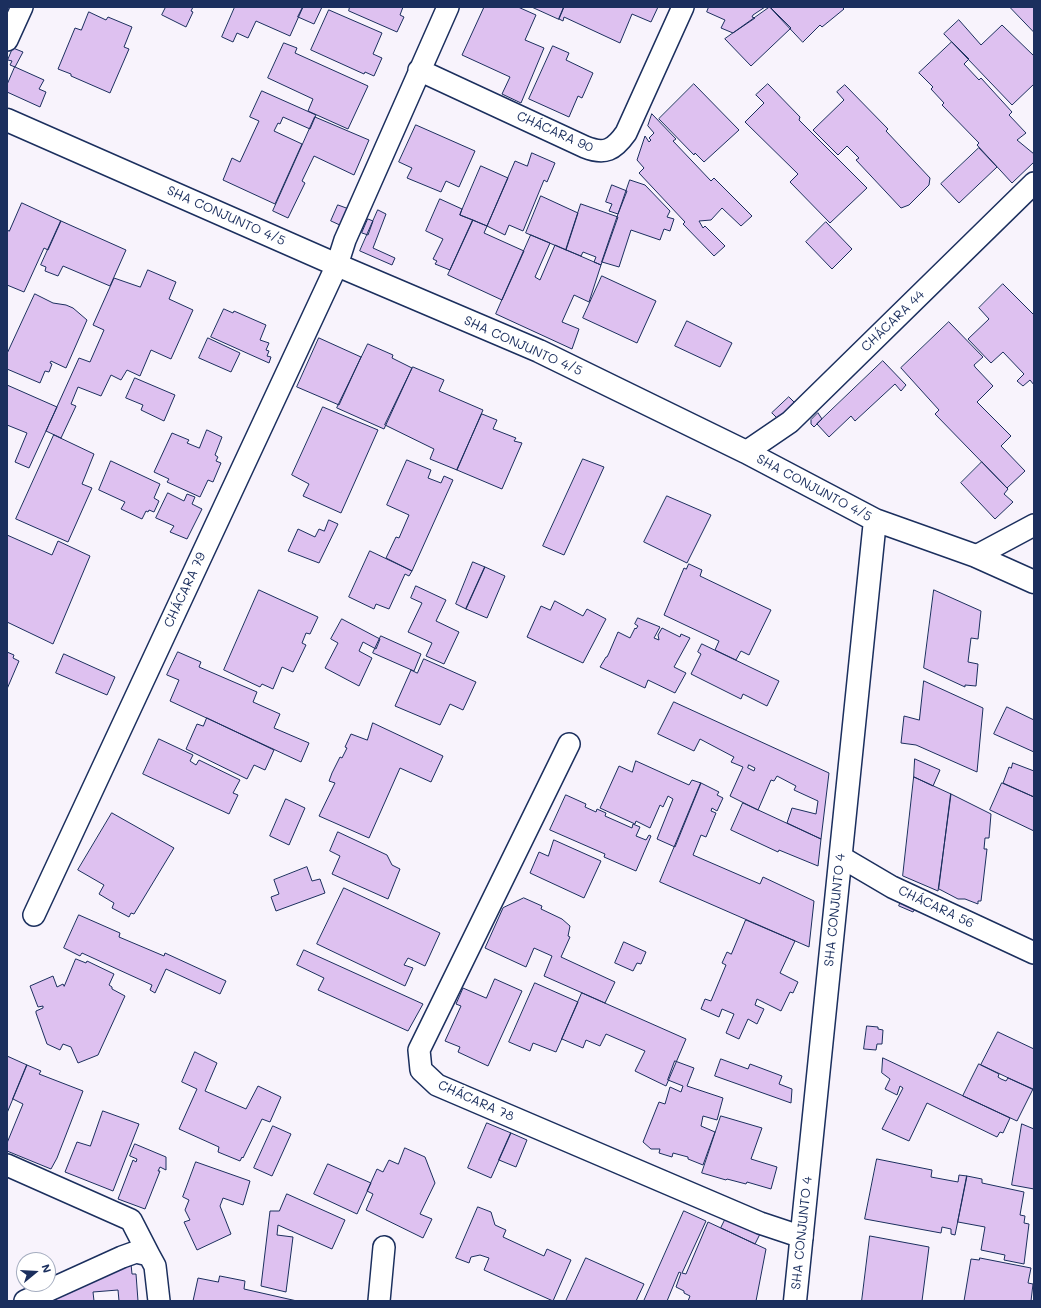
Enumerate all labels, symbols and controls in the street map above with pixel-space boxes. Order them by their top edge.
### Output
street label: CHÁCARA 90 [514,108,596,156]
street label: SHA CONJUNTO 4/5 [164,183,288,249]
street label: CHÁCARA 44 [858,287,928,355]
street label: SHA CONJUNTO 4/5 [461,313,585,379]
street label: SHA CONJUNTO 4/5 [754,451,874,525]
street label: CHÁCARA 79 [161,550,209,630]
street label: SHA CONJUNTO 4 [821,853,849,967]
street label: CHÁCARA 56 [896,883,976,931]
street label: CHÁCARA 78 [436,1077,516,1125]
street label: SHA CONJUNTO 4 [788,1176,816,1290]
north arrow [16,1252,56,1292]
text: N [39,1262,55,1275]

